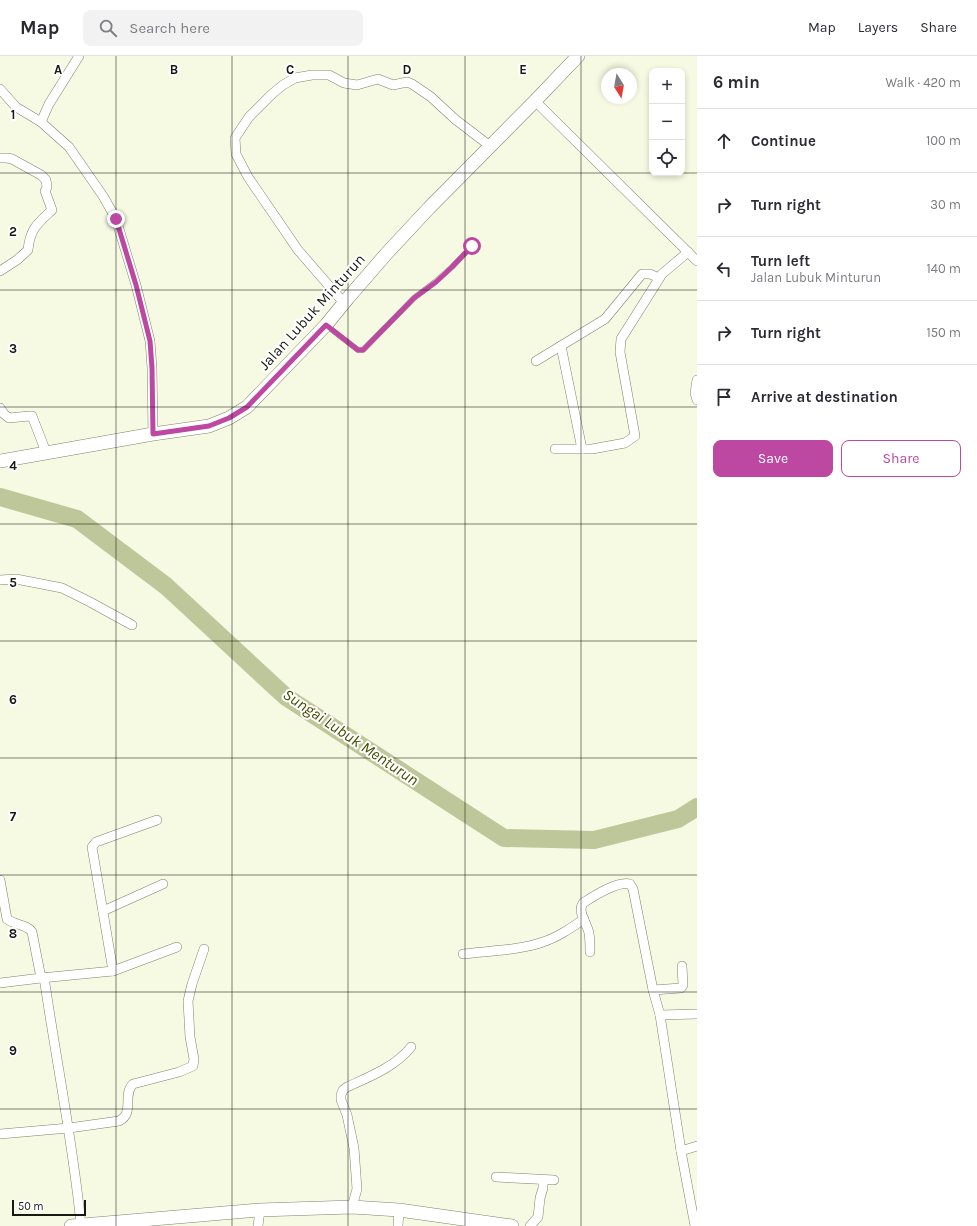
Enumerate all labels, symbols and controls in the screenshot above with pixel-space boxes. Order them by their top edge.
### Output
search box [83,10,363,46]
text: Map [20,17,59,39]
icon: search [97,17,119,39]
text: Search here [129,19,210,37]
text: Map [808,19,836,36]
text: Layers [858,19,898,36]
text: Share [920,19,957,36]
text: A [54,62,62,77]
text: B [170,62,178,77]
text: C [286,62,294,77]
text: D [403,62,412,77]
text: E [519,62,527,77]
north arrow [601,68,637,104]
map controls [649,68,685,176]
button: + [649,68,685,104]
text: 6 min [713,72,760,92]
text: Walk · 420 m [885,75,961,90]
button: − [649,104,685,140]
text: 1 [11,107,15,122]
icon: ahead [713,130,735,152]
text: Continue [751,132,816,150]
text: 100 m [926,133,961,148]
button: locate [649,140,685,176]
icon: right [713,194,735,216]
text: Turn right [751,196,821,214]
text: 30 m [930,197,961,212]
route end [107,210,125,228]
text: 2 [9,224,17,239]
route start [463,237,481,255]
street label: Jalan Lubuk Minturun [255,250,369,374]
text: Turn left [751,252,810,270]
icon: left [713,258,735,280]
text: 140 m [926,261,961,276]
text: Jalan Lubuk Minturun [751,270,881,285]
icon: right [713,322,735,344]
text: Turn right [751,324,821,342]
text: 150 m [926,325,961,340]
text: 3 [9,341,17,356]
icon: arrive [713,386,735,408]
text: Arrive at destination [751,388,898,406]
button: Save [713,440,833,477]
button: Share [841,440,961,477]
text: 4 [9,458,17,473]
text: 5 [9,575,17,590]
water label: Sungai Lubuk Menturun [280,685,422,789]
text: 6 [9,692,17,707]
text: 7 [10,809,17,824]
text: 8 [9,926,17,941]
text: 9 [9,1043,17,1058]
scale bar [12,1198,86,1217]
text: 50 m [18,1200,44,1213]

